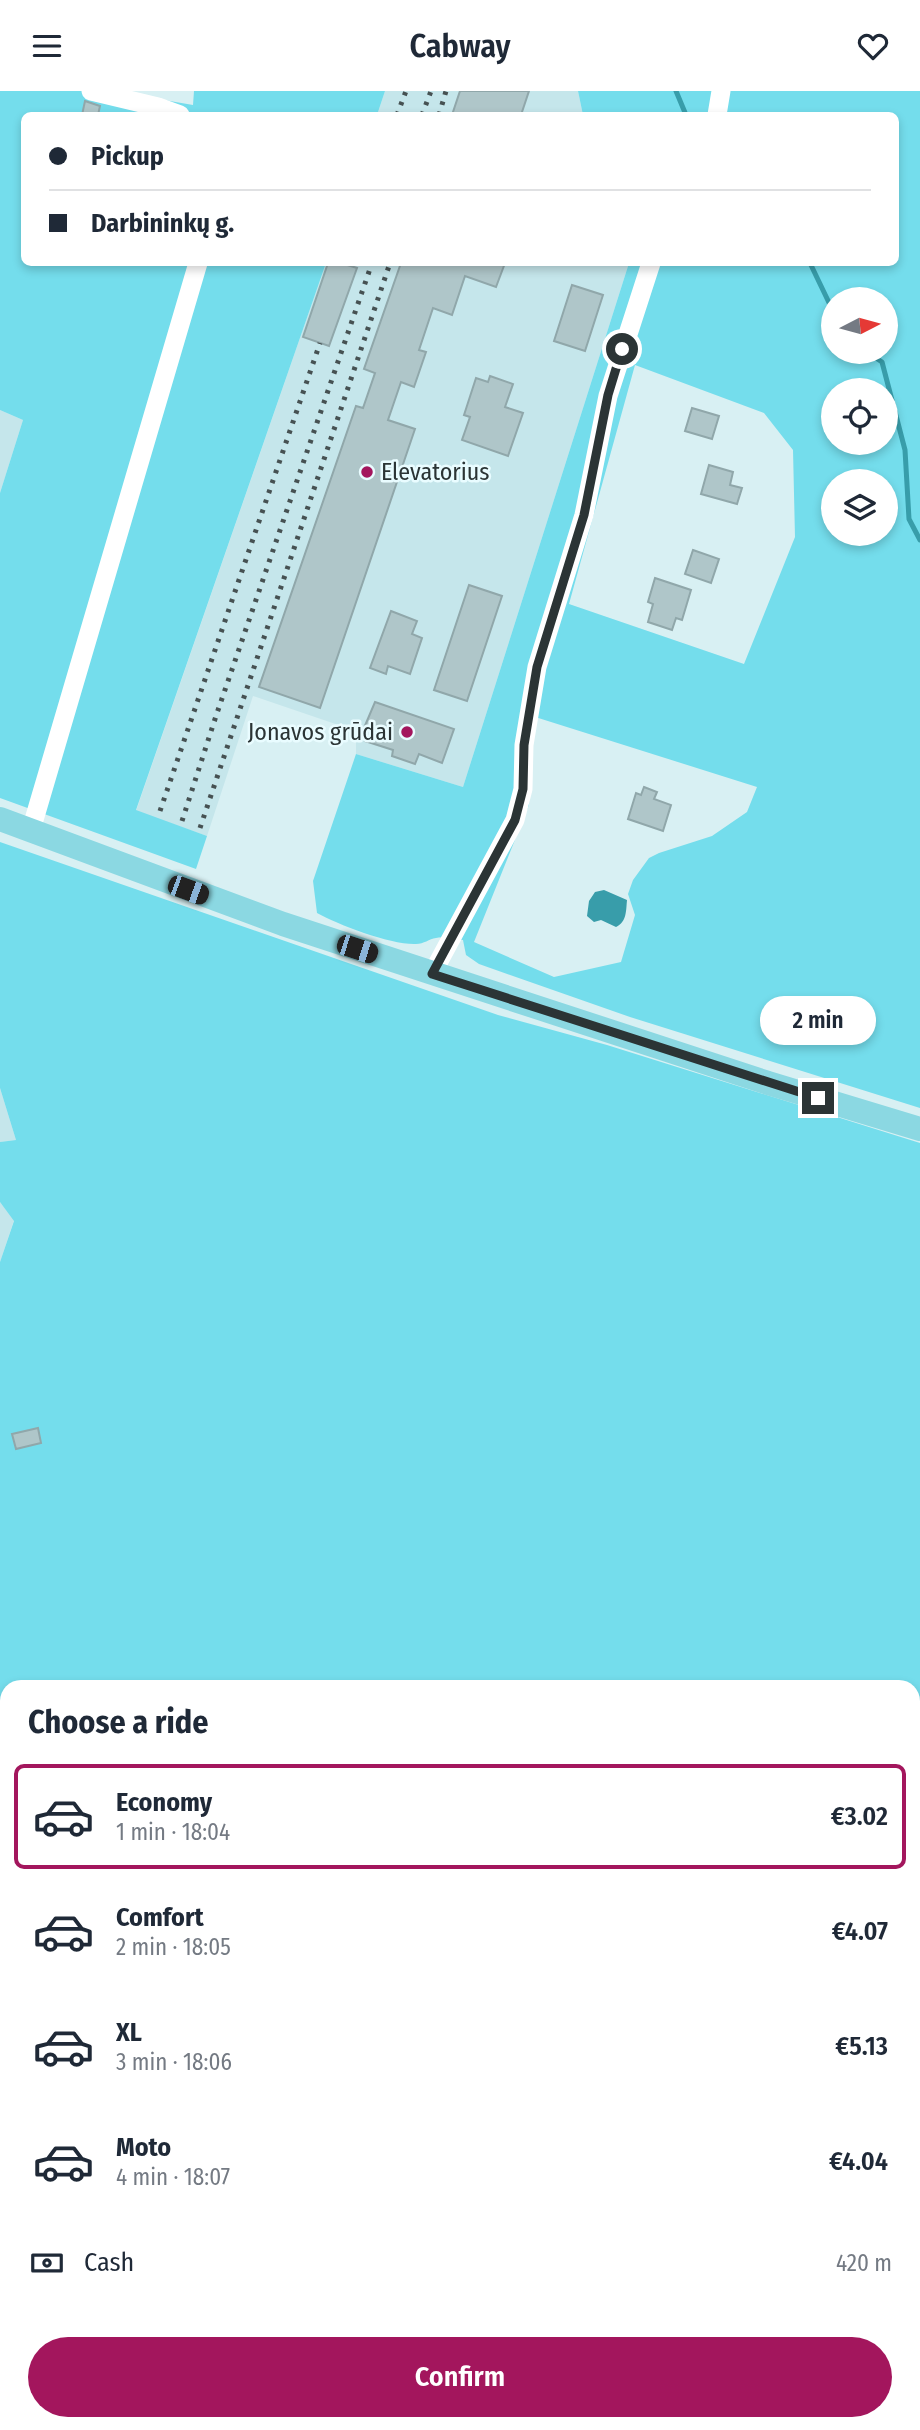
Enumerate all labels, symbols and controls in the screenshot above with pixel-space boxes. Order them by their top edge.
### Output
icon: menu [28,27,66,65]
text: Cabway [409,27,511,65]
icon: heart [854,27,892,65]
text: Pickup [91,141,164,172]
text: Darbininkų g. [91,208,234,239]
north arrow [821,287,898,364]
map controls [821,287,898,546]
route start [606,333,638,365]
button: locate [821,378,898,455]
place label: Elevatorius [381,458,490,486]
marker: Elevatorius [359,464,375,480]
button: layers [821,469,898,546]
place label: Jonavos grūdai [248,718,393,746]
marker: Jonavos grūdai [399,724,415,740]
car [165,873,212,907]
car [334,933,381,965]
callout: 2 min [760,997,876,1045]
text: 2 min [792,1006,844,1034]
route end [802,1082,834,1114]
text: Choose a ride [28,1703,209,1741]
icon: car [32,1785,95,1848]
text: Economy [116,1787,212,1818]
text: €3.02 [831,1801,888,1832]
text: 1 min · 18:04 [116,1818,230,1846]
icon: car [32,1900,95,1963]
text: Comfort [116,1902,204,1933]
text: €4.07 [832,1916,888,1947]
text: 2 min · 18:05 [116,1933,231,1961]
icon: car [32,2015,95,2078]
text: XL [116,2017,142,2048]
text: €5.13 [835,2031,888,2062]
text: 3 min · 18:06 [116,2048,232,2076]
icon: car [32,2130,95,2193]
text: Moto [116,2132,171,2163]
text: €4.04 [829,2146,888,2177]
text: 4 min · 18:07 [116,2163,230,2191]
icon: cash [28,2244,66,2282]
text: Cash [84,2247,134,2278]
text: 420 m [836,2249,892,2277]
button: Confirm [28,2337,892,2417]

